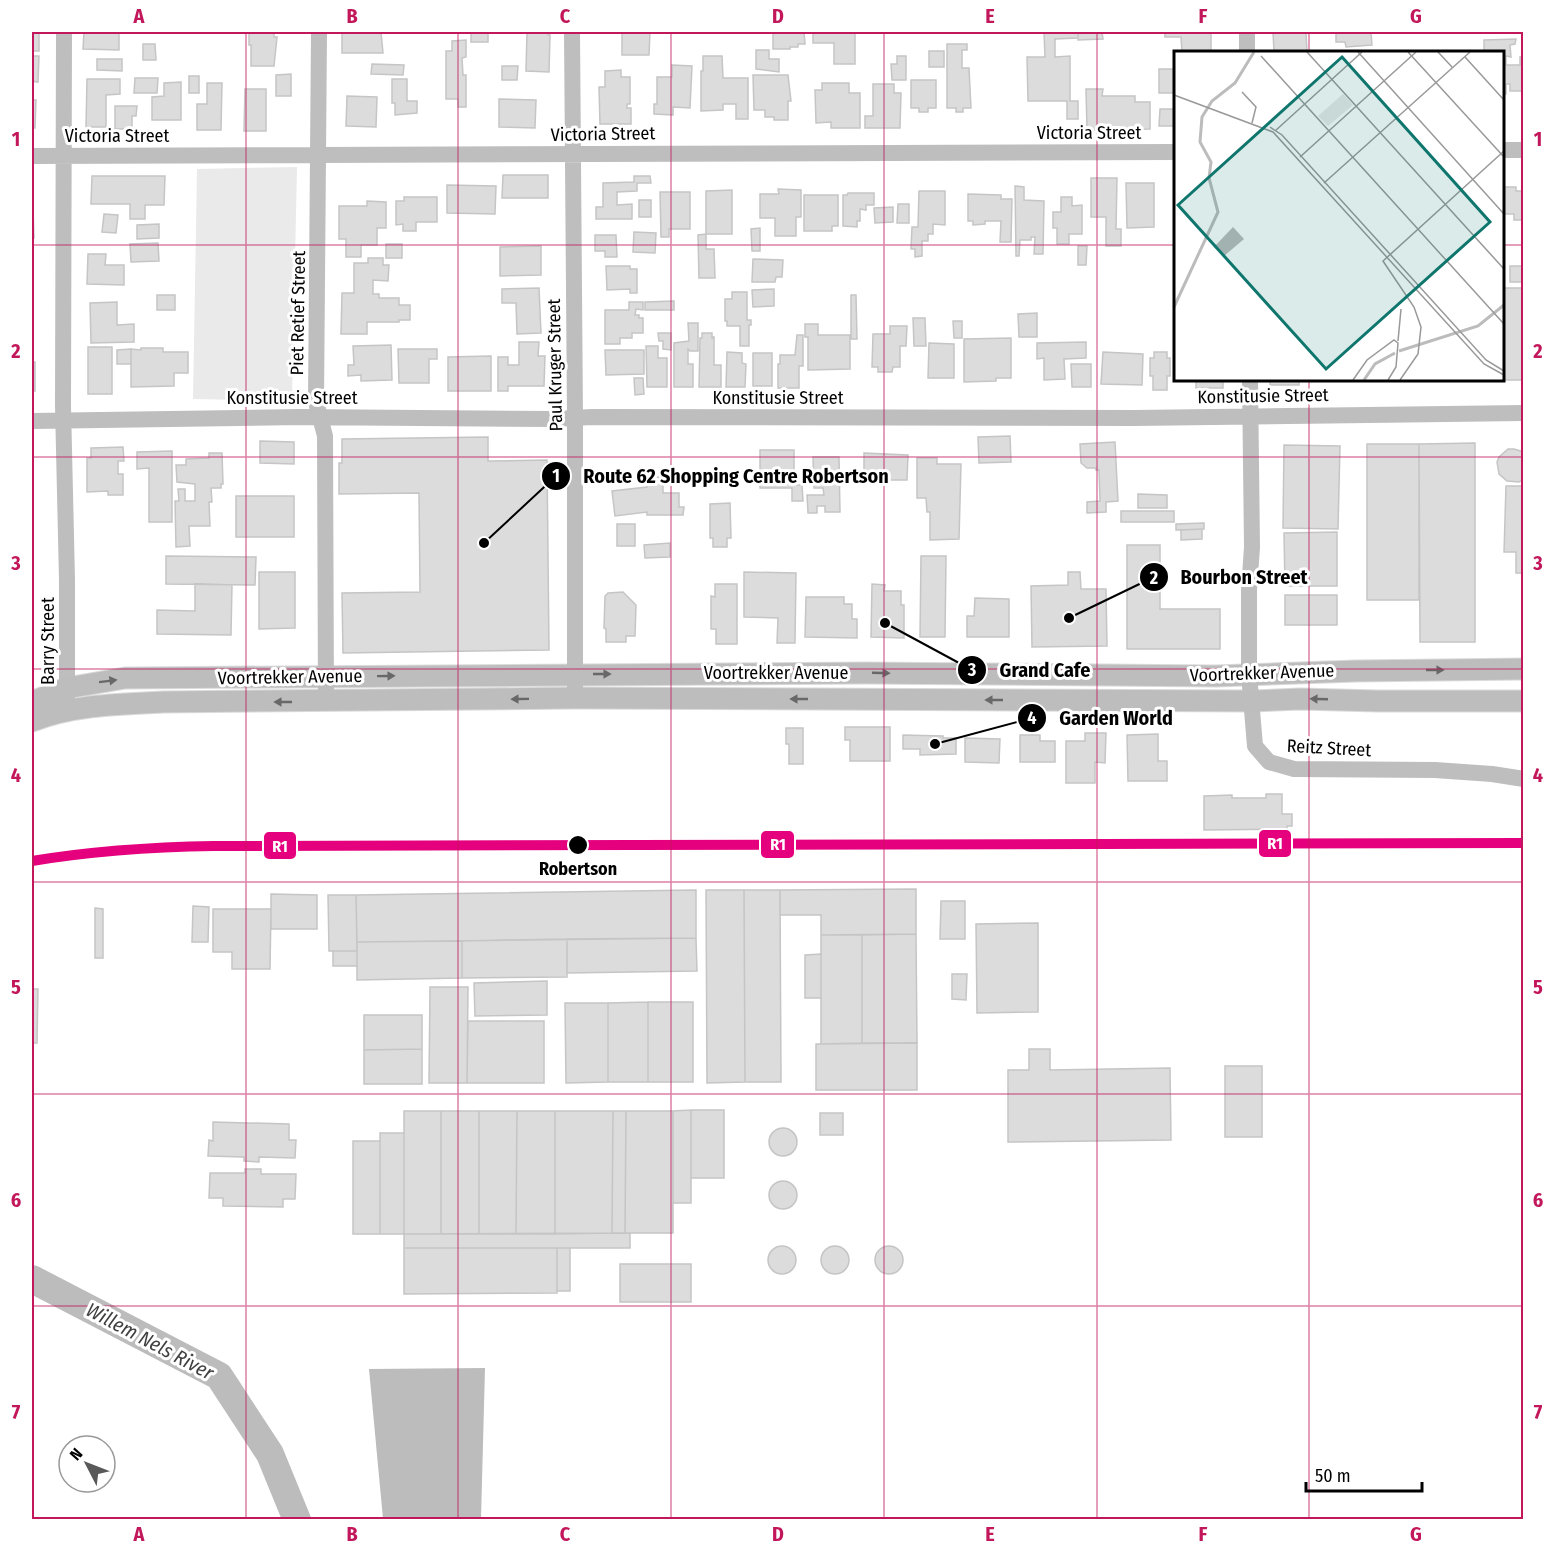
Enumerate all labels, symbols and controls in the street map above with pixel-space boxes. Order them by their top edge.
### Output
text: A [133,4,146,28]
text: B [346,4,358,28]
text: C [560,4,571,28]
text: D [772,4,784,28]
text: E [985,4,995,28]
text: F [1199,4,1208,28]
text: G [1410,4,1422,28]
inset map [1174,51,1504,381]
street label: Victoria Street [551,122,656,146]
street label: Victoria Street [1037,122,1141,144]
street label: Victoria Street [65,125,169,147]
text: 1 [12,127,20,151]
text: 1 [1534,127,1542,151]
street label: Piet Retief Street [286,250,310,376]
street label: Paul Kruger Street [543,298,567,432]
text: 2 [10,339,21,363]
text: 2 [1532,339,1543,363]
street label: Konstitusie Street [1197,384,1329,408]
street label: Konstitusie Street [226,387,358,409]
street label: Konstitusie Street [712,387,844,409]
callout: Route 62 Shopping Centre Robertson [541,457,900,495]
text: Route 62 Shopping Centre Robertson [583,464,889,488]
text: 1 [552,465,560,487]
text: 3 [10,551,21,575]
text: 3 [1532,551,1543,575]
callout: Bourbon Street [1139,558,1320,596]
text: Bourbon Street [1180,565,1309,589]
text: 2 [1149,567,1158,589]
street label: Barry Street [37,597,59,685]
callout: Grand Cafe [957,651,1102,689]
text: Grand Cafe [1000,658,1090,682]
text: 3 [967,659,977,681]
street label: Voortrekker Avenue [1189,659,1335,687]
street label: Voortrekker Avenue [704,662,848,684]
street label: Voortrekker Avenue [218,665,363,689]
one-way arrow [1426,665,1445,675]
one-way arrow [593,669,612,679]
one-way arrow [872,669,891,678]
one-way arrow [377,671,396,681]
one-way arrow [98,676,117,685]
one-way arrow [511,694,530,704]
one-way arrow [790,694,809,704]
one-way arrow [985,695,1004,705]
one-way arrow [1310,695,1329,704]
one-way arrow [274,697,293,707]
callout: Garden World [1017,699,1185,737]
text: Garden World [1059,706,1173,730]
text: 4 [1027,707,1037,729]
street label: Reitz Street [1286,735,1372,761]
text: 4 [11,763,21,787]
text: 4 [1533,763,1543,787]
line badge: R1 [1258,829,1292,858]
line badge: R1 [760,830,795,859]
line badge: R1 [263,831,297,860]
marker: Robertson [567,834,589,856]
text: R1 [1267,834,1283,853]
text: R1 [770,835,786,854]
text: R1 [272,837,288,856]
place label: Robertson [539,858,617,880]
text: 5 [11,975,21,999]
text: 5 [1533,975,1543,999]
text: 6 [11,1188,21,1212]
text: 6 [1533,1188,1543,1212]
water label: Willem Nels River [82,1297,219,1385]
text: 7 [12,1400,21,1424]
text: 7 [1534,1400,1543,1424]
north arrow [57,1434,117,1494]
text: N [66,1444,86,1464]
scale bar [1306,1455,1422,1493]
text: 50 m [1315,1465,1351,1487]
text: A [133,1522,146,1546]
text: B [346,1522,358,1546]
text: C [560,1522,571,1546]
text: D [772,1522,784,1546]
text: E [985,1522,995,1546]
text: F [1199,1522,1208,1546]
text: G [1410,1522,1422,1546]

